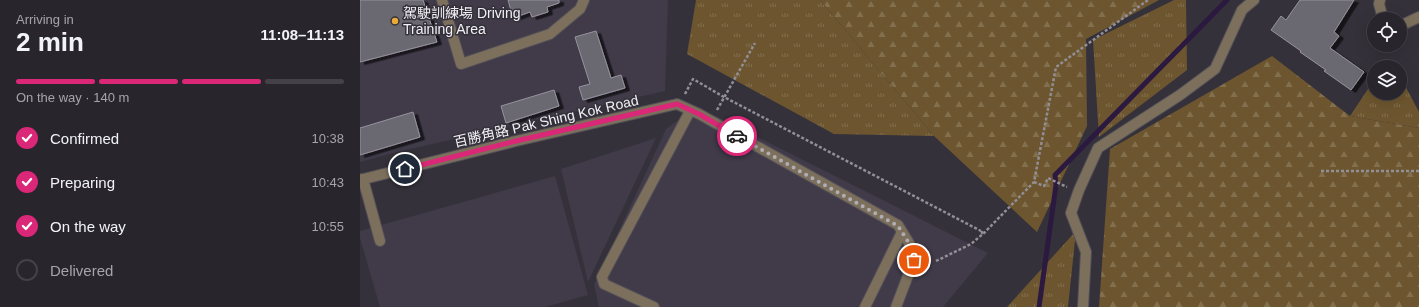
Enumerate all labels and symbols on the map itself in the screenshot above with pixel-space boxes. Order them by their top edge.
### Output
place label: 駕駛訓練場 Driving Training Area [403,5,520,37]
marker: 駕駛訓練場 Driving Training Area [390,16,400,26]
street label: 百勝角路 Pak Shing Kok Road [452,92,640,150]
courier [717,116,757,156]
pin [388,152,422,186]
pin [897,243,931,277]

